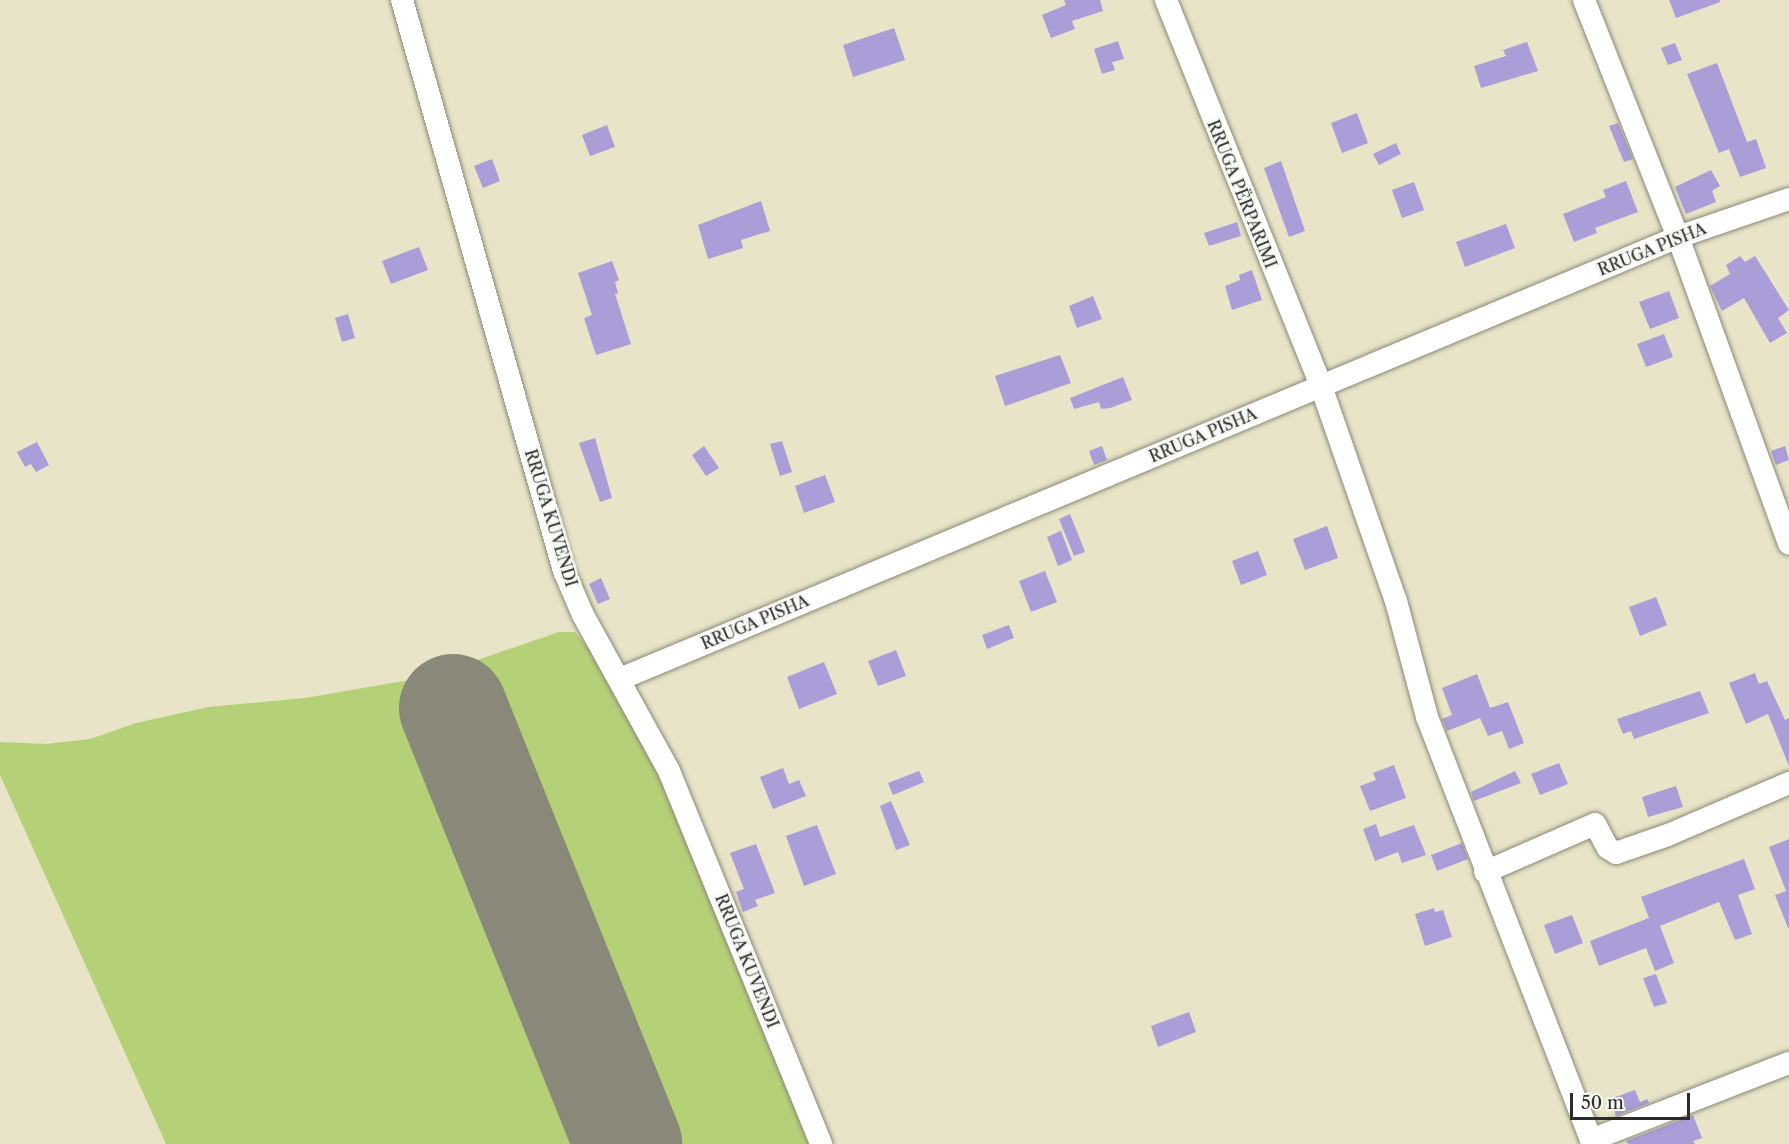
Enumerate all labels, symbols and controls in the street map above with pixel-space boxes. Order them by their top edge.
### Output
street label: RRUGA PËRPARIMI [1203,117,1281,271]
street label: RRUGA PISHA [1595,218,1709,280]
street label: RRUGA PISHA [1146,404,1260,466]
street label: RRUGA KUVENDI [521,447,581,589]
street label: RRUGA PISHA [698,591,812,653]
street label: RRUGA KUVENDI [711,891,783,1031]
scale bar [1573,1081,1693,1119]
text: 50 m [1581,1092,1624,1114]

